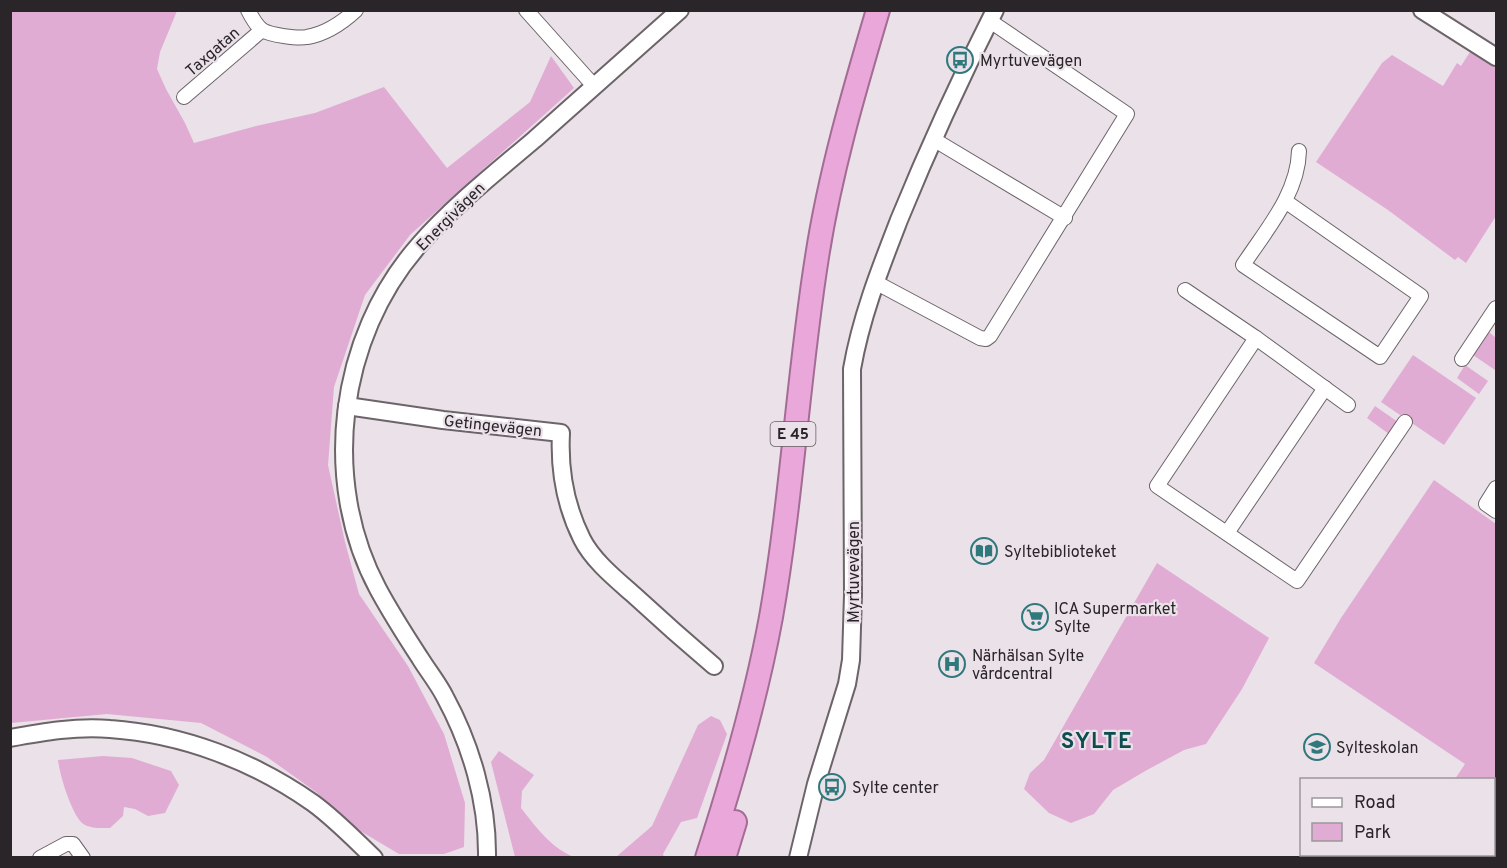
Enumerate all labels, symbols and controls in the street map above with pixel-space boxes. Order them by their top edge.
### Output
street label: Taxgatan [182,23,245,82]
bus stop icon: Myrtuvevägen [945,45,975,75]
place label: Myrtuvevägen [980,52,1082,72]
street label: Energivägen [413,179,490,256]
street label: Getingevägen [443,412,543,442]
road number: E 45 [770,422,816,446]
street label: Myrtuvevägen [845,521,865,623]
library icon: Syltebiblioteket [969,536,999,566]
place label: Syltebiblioteket [1004,543,1117,563]
place label: ICA Supermarket Sylte [1054,600,1176,638]
supermarket icon: ICA Supermarket Sylte [1020,602,1050,632]
place label: Närhälsan Sylte vårdcentral [972,647,1084,685]
hospital icon: Närhälsan Sylte vårdcentral [937,649,967,679]
district label: SYLTE [1061,729,1133,756]
school or university icon: Sylteskolan [1302,732,1332,762]
place label: Sylteskolan [1336,739,1419,759]
bus stop icon: Sylte center [817,772,847,802]
legend [1300,778,1495,856]
place label: Sylte center [852,779,939,799]
text: Road [1354,792,1396,815]
text: Park [1354,822,1391,845]

